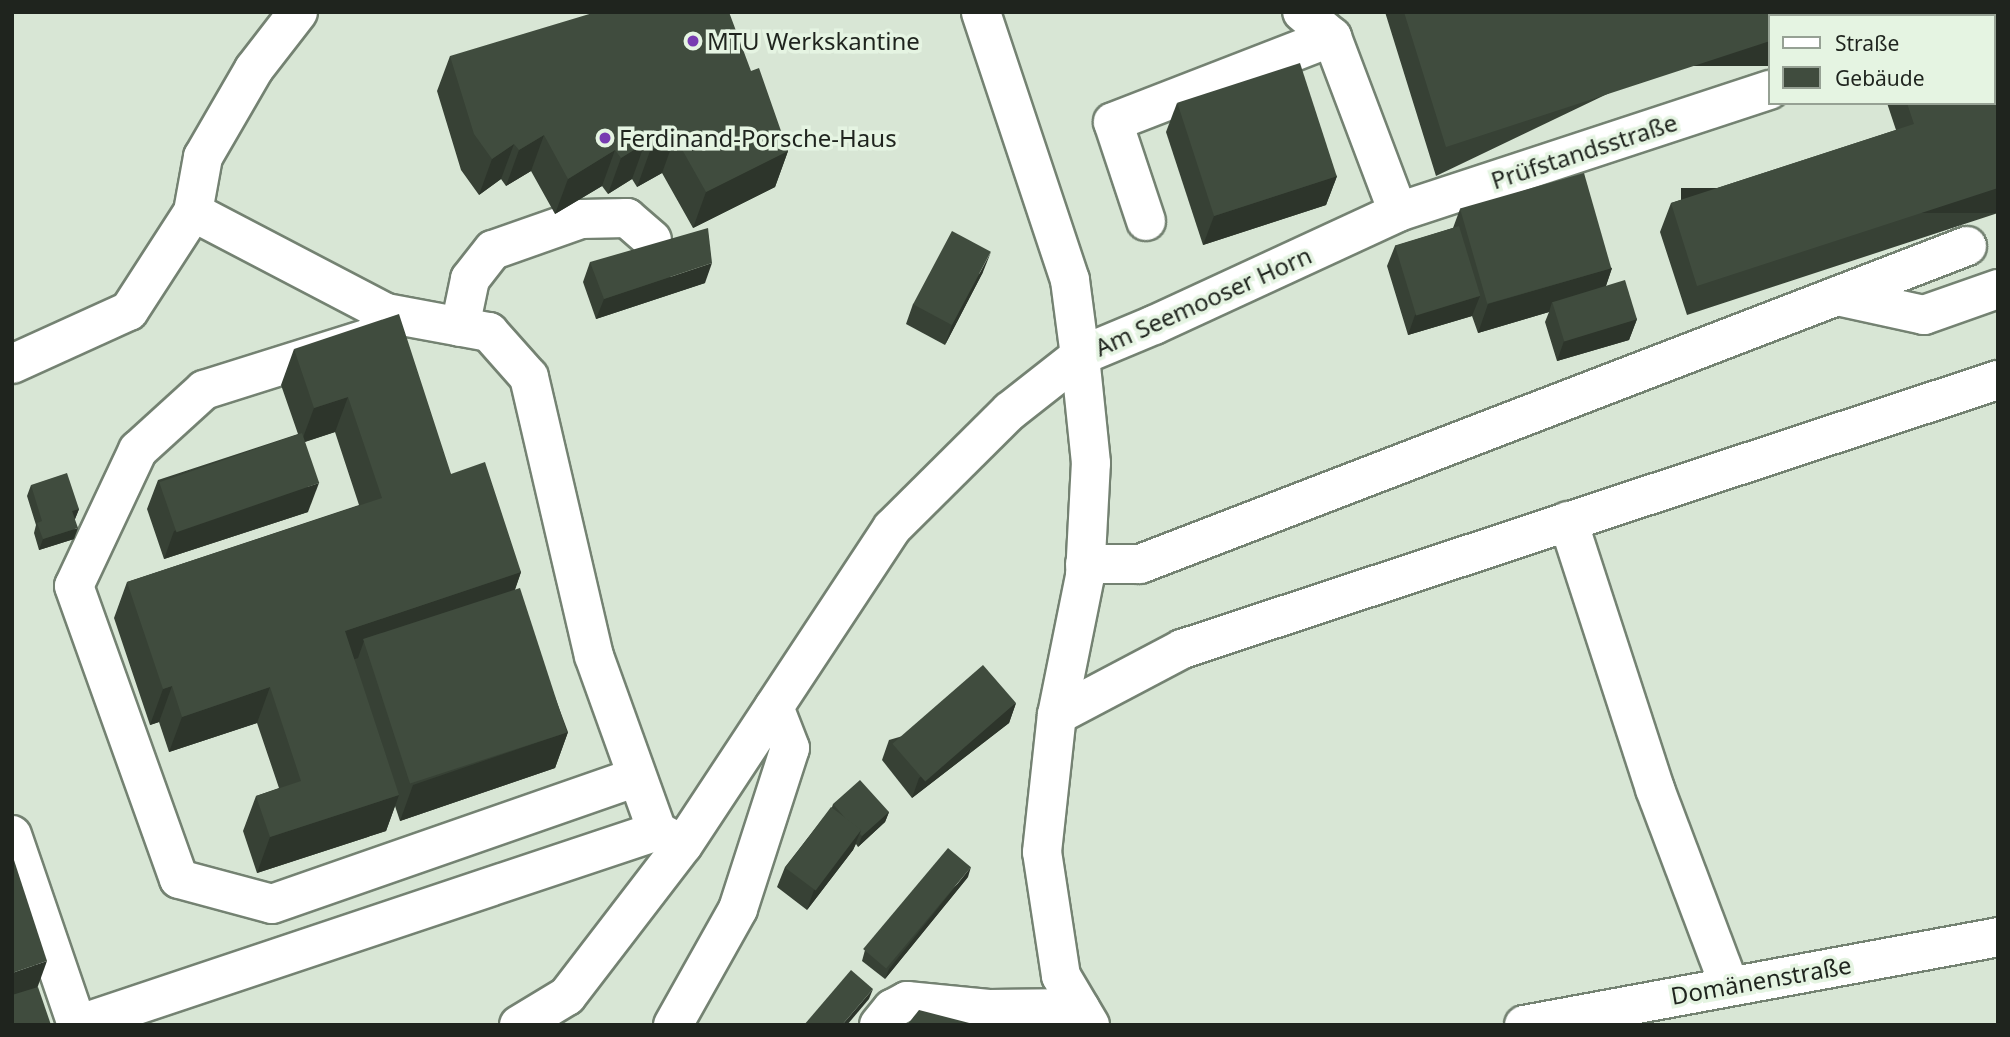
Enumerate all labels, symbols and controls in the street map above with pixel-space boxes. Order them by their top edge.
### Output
legend [1769,14,1996,105]
place label: MTU Werkskantine [707,27,920,55]
text: Straße [1835,29,1899,57]
marker: MTU Werkskantine [685,33,701,49]
text: Gebäude [1835,64,1925,92]
street label: Prüfstandsstraße [1487,107,1681,195]
place label: Ferdinand-Porsche-Haus [619,124,897,152]
marker: Ferdinand-Porsche-Haus [597,130,613,146]
street label: Am Seemooser Horn [1090,240,1316,362]
street label: Domänenstraße [1668,950,1854,1010]

